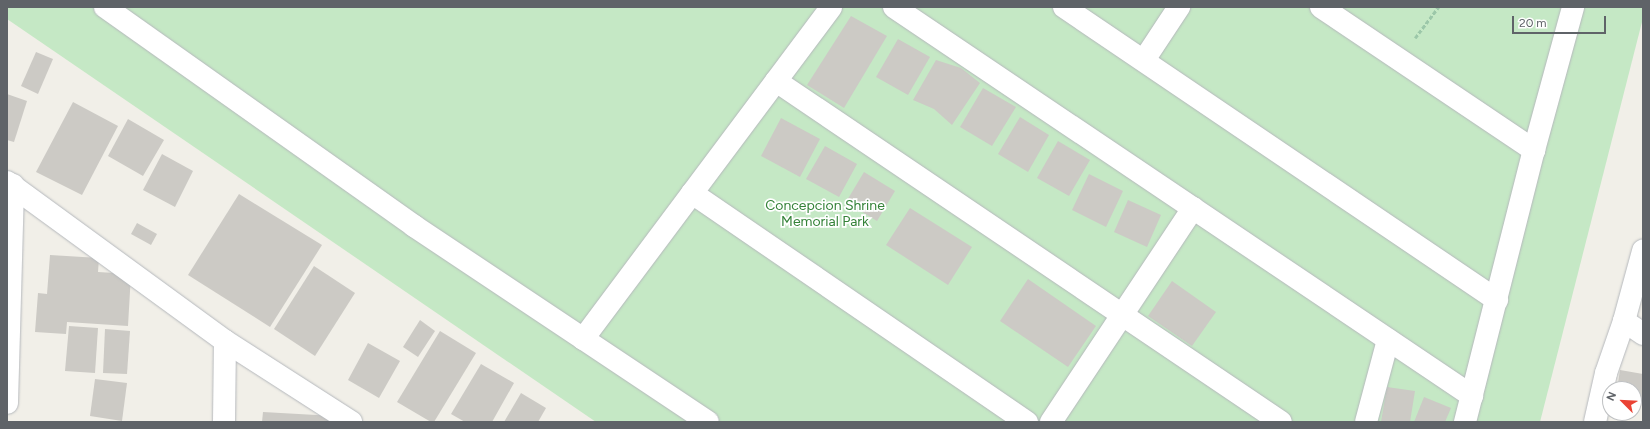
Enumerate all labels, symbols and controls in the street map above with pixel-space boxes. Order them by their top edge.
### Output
scale bar [1514,8,1608,34]
text: 20 m [1519,16,1547,30]
park label: Concepcion Shrine Memorial Park [765,198,885,230]
north arrow [1602,381,1642,421]
text: N [1604,390,1619,403]

